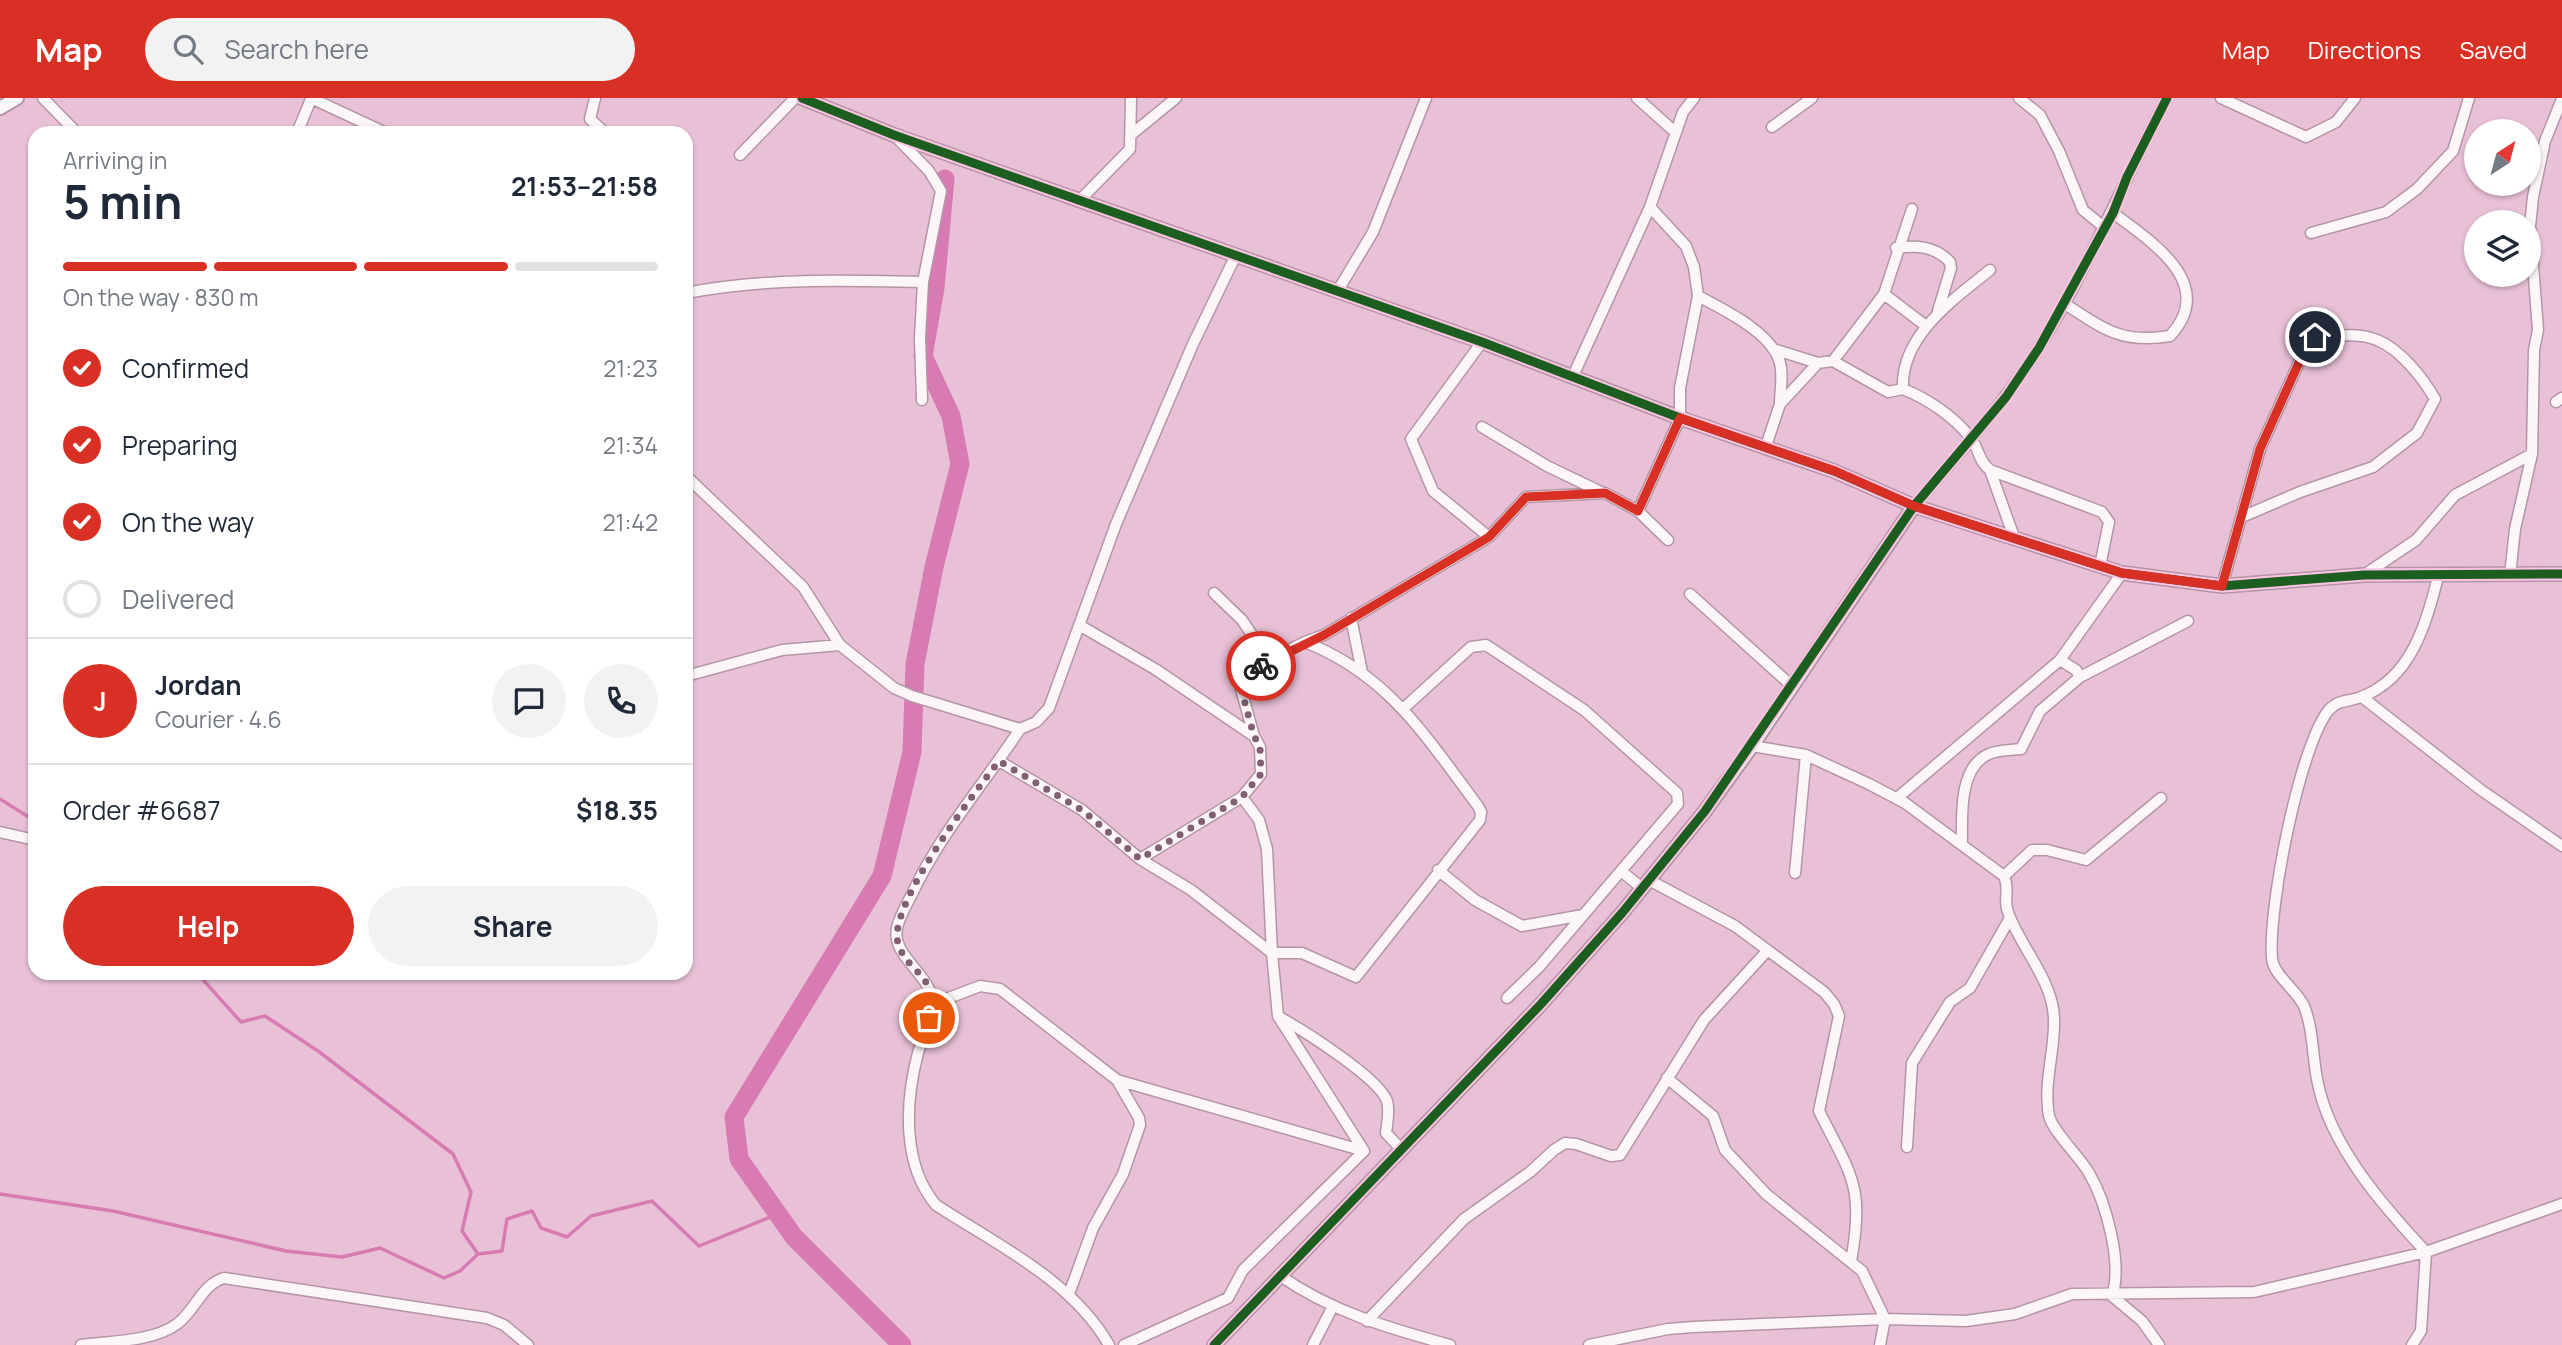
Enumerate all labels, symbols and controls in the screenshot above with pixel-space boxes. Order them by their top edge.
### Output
search box [145,18,635,81]
text: Map [35,27,103,72]
icon: search [169,30,207,68]
text: Search here [225,31,369,67]
text: Map [2222,33,2270,66]
text: Directions [2308,33,2421,66]
text: Saved [2459,33,2527,66]
north arrow [2464,119,2541,196]
map controls [2464,119,2541,287]
text: Arriving in [63,144,168,176]
text: 21:53–21:58 [511,168,658,204]
text: 5 min [63,170,182,233]
button: layers [2464,210,2541,287]
text: On the way · 830 m [63,281,259,313]
pin [2285,307,2345,367]
icon: home [2296,318,2334,356]
icon: check [63,349,101,387]
text: Confirmed [122,350,249,386]
text: 21:23 [603,352,658,384]
icon: check [63,426,101,464]
text: Preparing [122,427,238,463]
text: 21:34 [603,429,658,461]
icon: check [63,503,101,541]
text: On the way [122,504,254,540]
text: 21:42 [602,506,658,538]
text: Delivered [122,581,234,617]
courier [1226,631,1296,701]
icon: bike [1242,647,1280,685]
button: chat [492,664,566,738]
button: phone [584,664,658,738]
text: Jordan [155,667,241,703]
text: J [93,683,107,719]
text: Courier · 4.6 [155,703,282,735]
text: Order #6687 [63,792,220,828]
text: $18.35 [576,792,658,828]
button: Help [63,886,354,966]
button: Share [368,886,658,966]
pin [899,988,959,1048]
icon: bag [910,999,948,1037]

